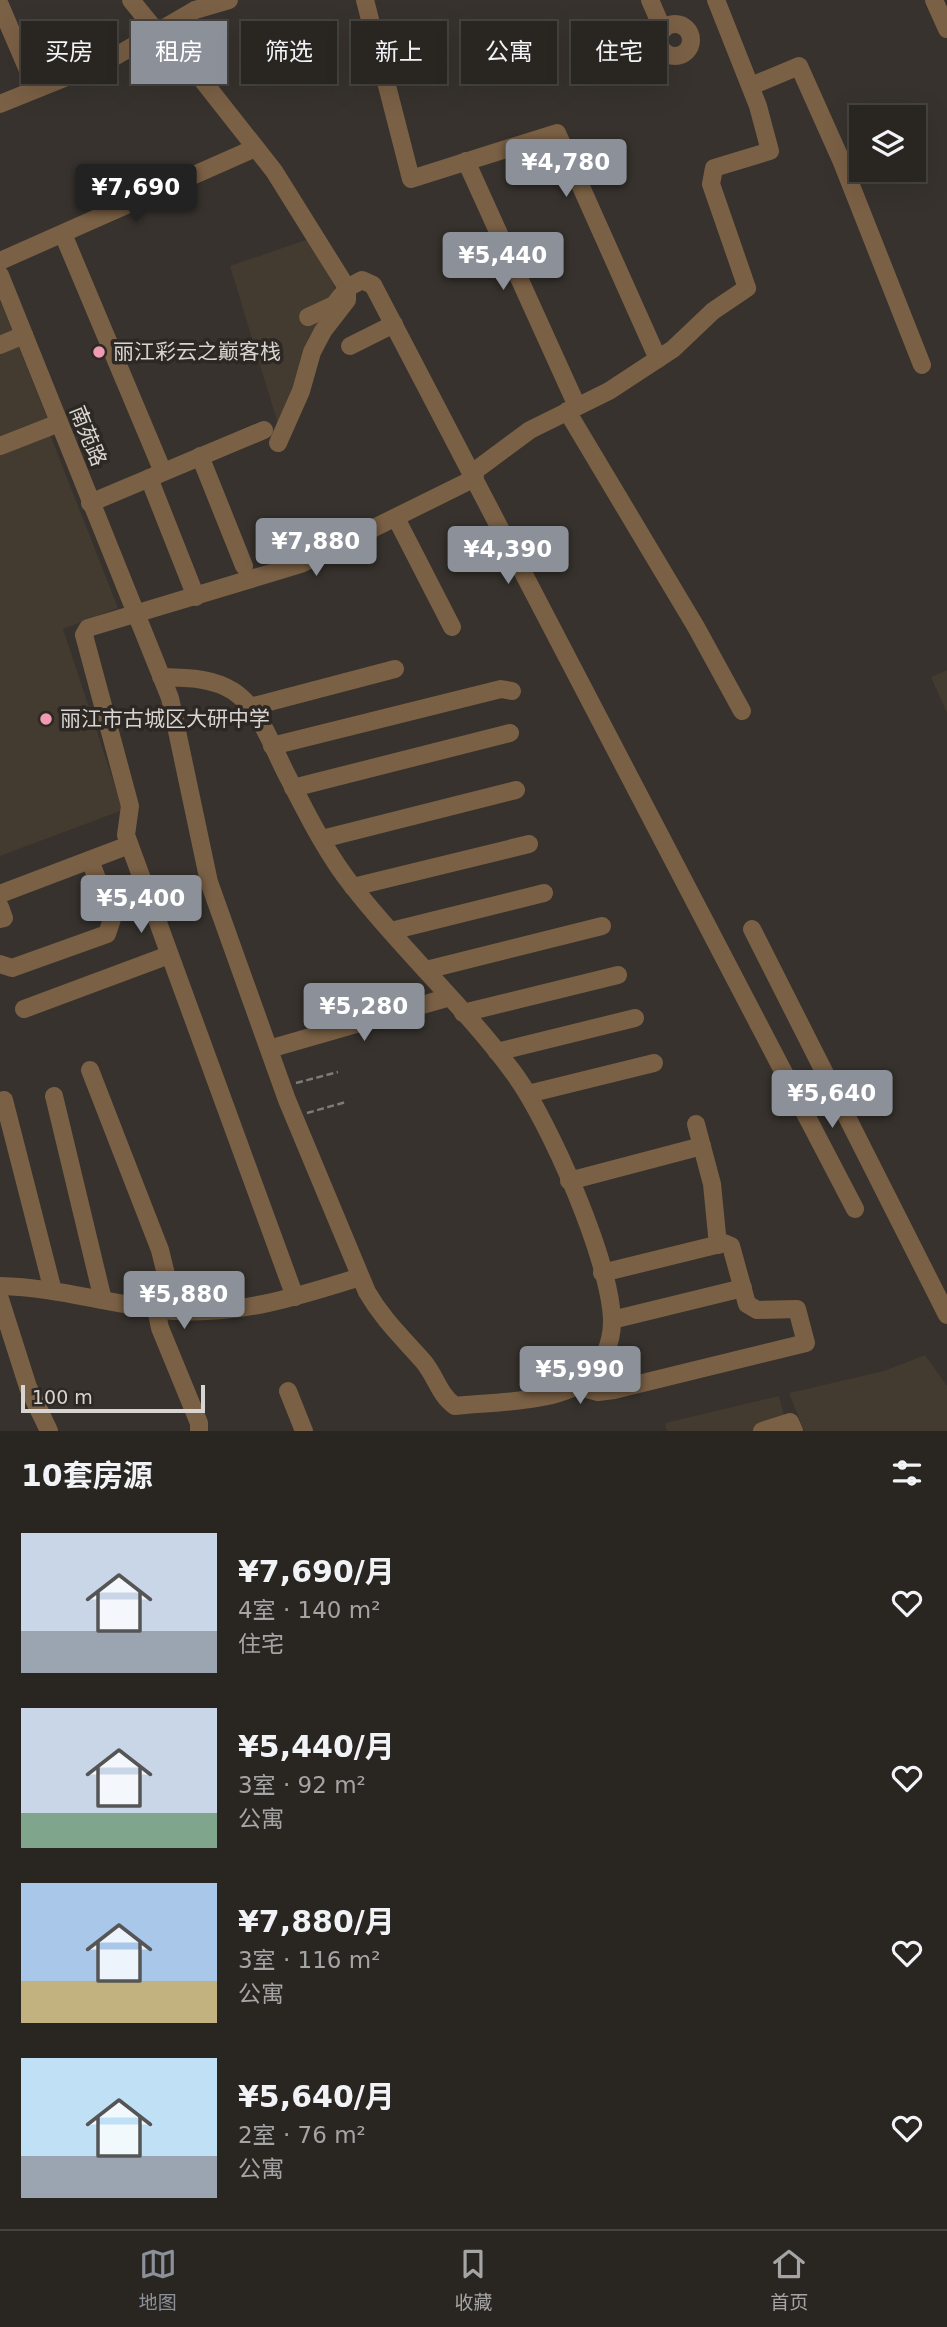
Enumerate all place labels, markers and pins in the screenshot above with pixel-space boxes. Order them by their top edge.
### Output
pin: ¥4,780 [509,140,623,199]
pin: ¥7,690 [79,164,193,224]
pin: ¥5,440 [446,232,560,292]
place label: 丽江彩云之巅客栈 [113,340,281,364]
marker: 丽江彩云之巅客栈 [91,344,107,360]
pin: ¥7,880 [259,518,373,578]
pin: ¥4,390 [451,526,565,586]
place label: 丽江市古城区大研中学 [60,707,270,731]
marker: 丽江市古城区大研中学 [38,711,54,727]
pin: ¥5,400 [84,876,198,935]
pin: ¥5,280 [307,984,421,1043]
pin: ¥5,640 [775,1070,889,1130]
pin: ¥5,880 [127,1272,241,1331]
pin: ¥5,990 [523,1346,637,1406]

